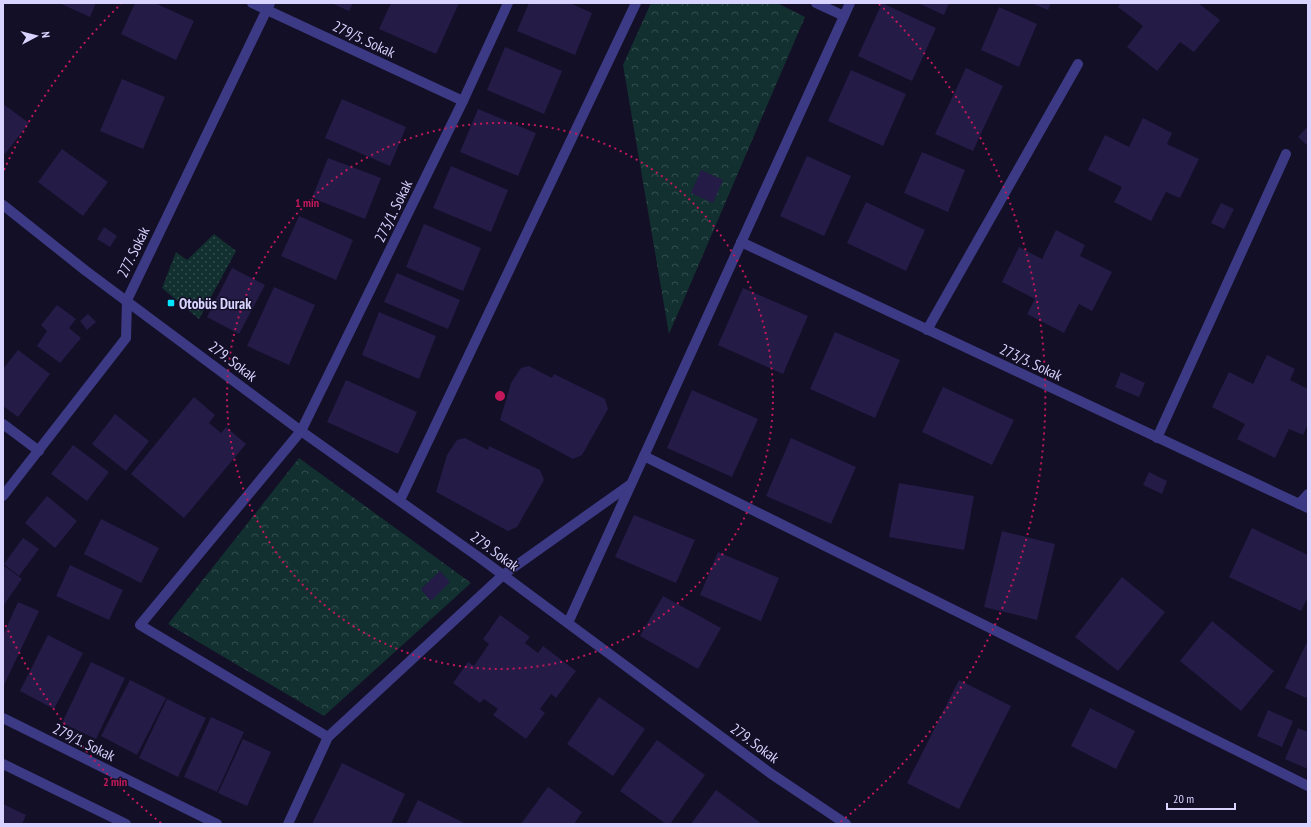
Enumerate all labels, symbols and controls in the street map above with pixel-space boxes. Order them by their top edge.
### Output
north arrow [16,16,56,56]
street label: 279/5. Sokak [330,16,398,62]
text: N [39,31,53,39]
street label: 273/1. Sokak [370,177,416,245]
text: 1 min [295,195,319,210]
street label: 277. Sokak [113,223,154,281]
place label: Otobüs Durak [179,294,252,313]
marker: Otobüs Durak [166,298,176,308]
street label: 279. Sokak [205,337,261,385]
street label: 273/3. Sokak [997,339,1065,385]
centre of rings [493,389,507,403]
street label: 279. Sokak [467,527,523,575]
street label: 279/1. Sokak [50,719,118,765]
street label: 279. Sokak [727,719,783,767]
text: 2 min [103,774,127,789]
scale bar [1167,785,1235,811]
text: 20 m [1173,791,1194,806]

